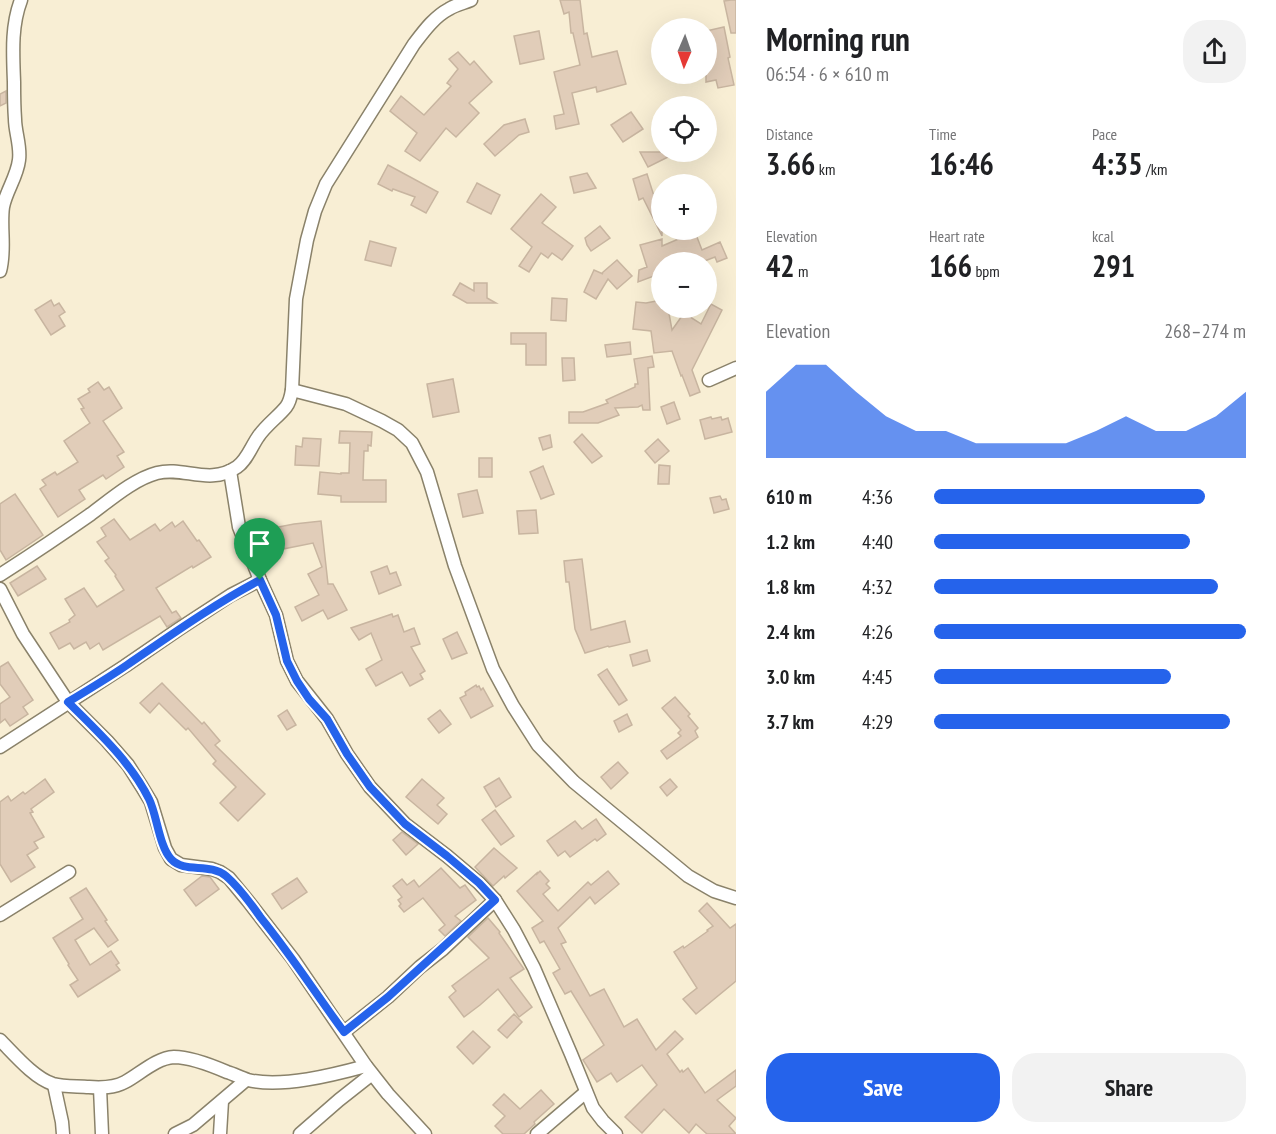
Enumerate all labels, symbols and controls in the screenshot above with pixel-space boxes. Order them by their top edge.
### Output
text: Morning run [766,17,910,60]
north arrow [651,18,717,84]
map controls [651,18,717,318]
button: share [1183,20,1246,83]
text: 06:54 · 6 × 610 m [766,61,889,87]
button: locate [651,96,717,162]
text: Distance [766,124,813,144]
text: Time [929,124,957,144]
text: Pace [1092,124,1117,144]
text: 3.66 [766,144,815,183]
text: 16:46 [929,144,994,183]
text: 4:35 [1092,144,1143,183]
text: km [815,159,835,179]
text: /km [1143,159,1167,179]
button: + [651,174,717,240]
text: Elevation [766,226,817,246]
text: Heart rate [929,226,985,246]
text: kcal [1092,226,1114,246]
text: 42 [766,246,795,285]
text: 166 [929,246,972,285]
text: 291 [1092,246,1135,285]
button: − [651,252,717,318]
text: m [795,261,809,281]
text: bpm [972,261,1000,281]
text: Elevation [766,318,830,344]
text: 268–274 m [1164,318,1246,344]
text: 610 m [766,484,812,510]
text: 4:36 [862,484,893,510]
pin [234,518,285,580]
icon: arrive [243,527,276,560]
text: 1.2 km [766,529,815,555]
text: 4:40 [862,529,893,555]
text: 1.8 km [766,574,815,600]
text: 4:32 [862,574,893,600]
text: 2.4 km [766,619,815,645]
text: 4:26 [862,619,893,645]
text: 3.0 km [766,664,815,690]
text: 4:45 [862,664,893,690]
text: 3.7 km [766,709,814,735]
text: 4:29 [862,709,893,735]
button: Save [766,1053,1000,1122]
button: Share [1012,1053,1246,1122]

